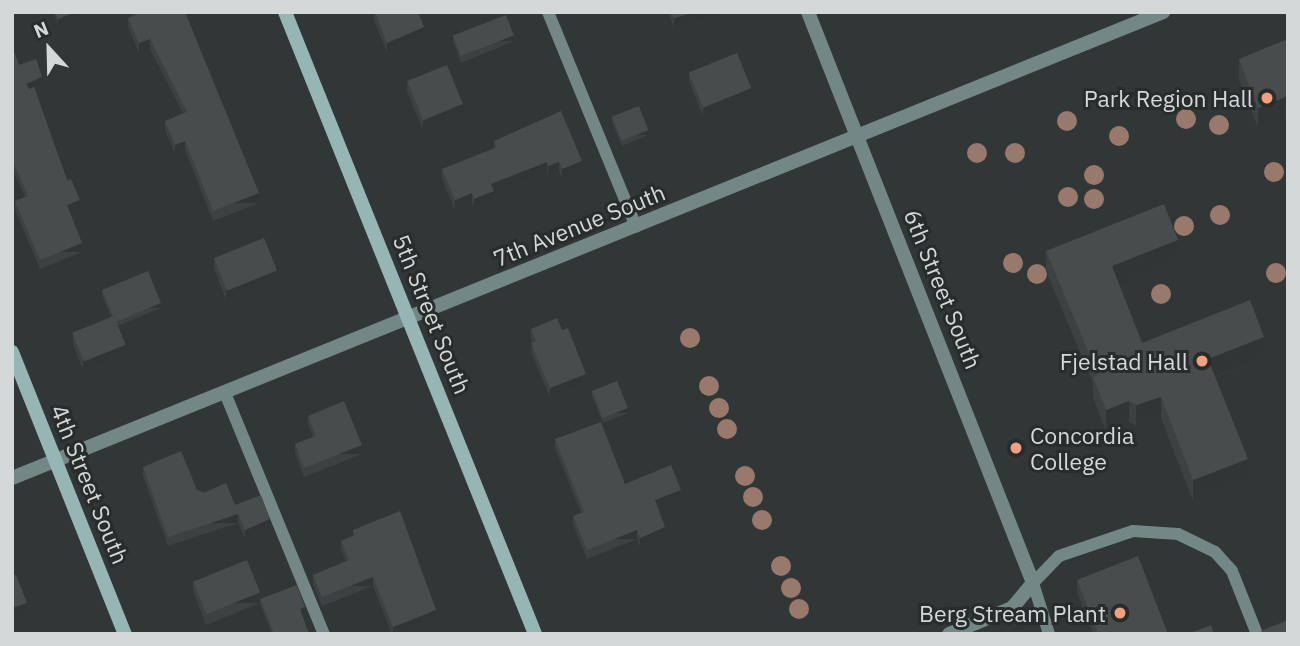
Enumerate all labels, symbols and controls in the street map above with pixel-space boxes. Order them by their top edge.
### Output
north arrow [14,14,84,84]
text: N [30,16,52,43]
place label: Park Region Hall [1084,84,1253,112]
marker: Park Region Hall [1259,90,1275,106]
street label: 7th Avenue South [489,178,669,272]
street label: 6th Street South [898,205,988,373]
street label: 5th Street South [387,230,477,398]
place label: Fjelstad Hall [1060,347,1188,375]
marker: Fjelstad Hall [1194,353,1210,369]
street label: 4th Street South [45,400,135,568]
place label: Concordia College [1030,421,1134,475]
marker: Concordia College [1008,440,1024,456]
place label: Berg Stream Plant [919,599,1106,627]
marker: Berg Stream Plant [1112,605,1128,621]

